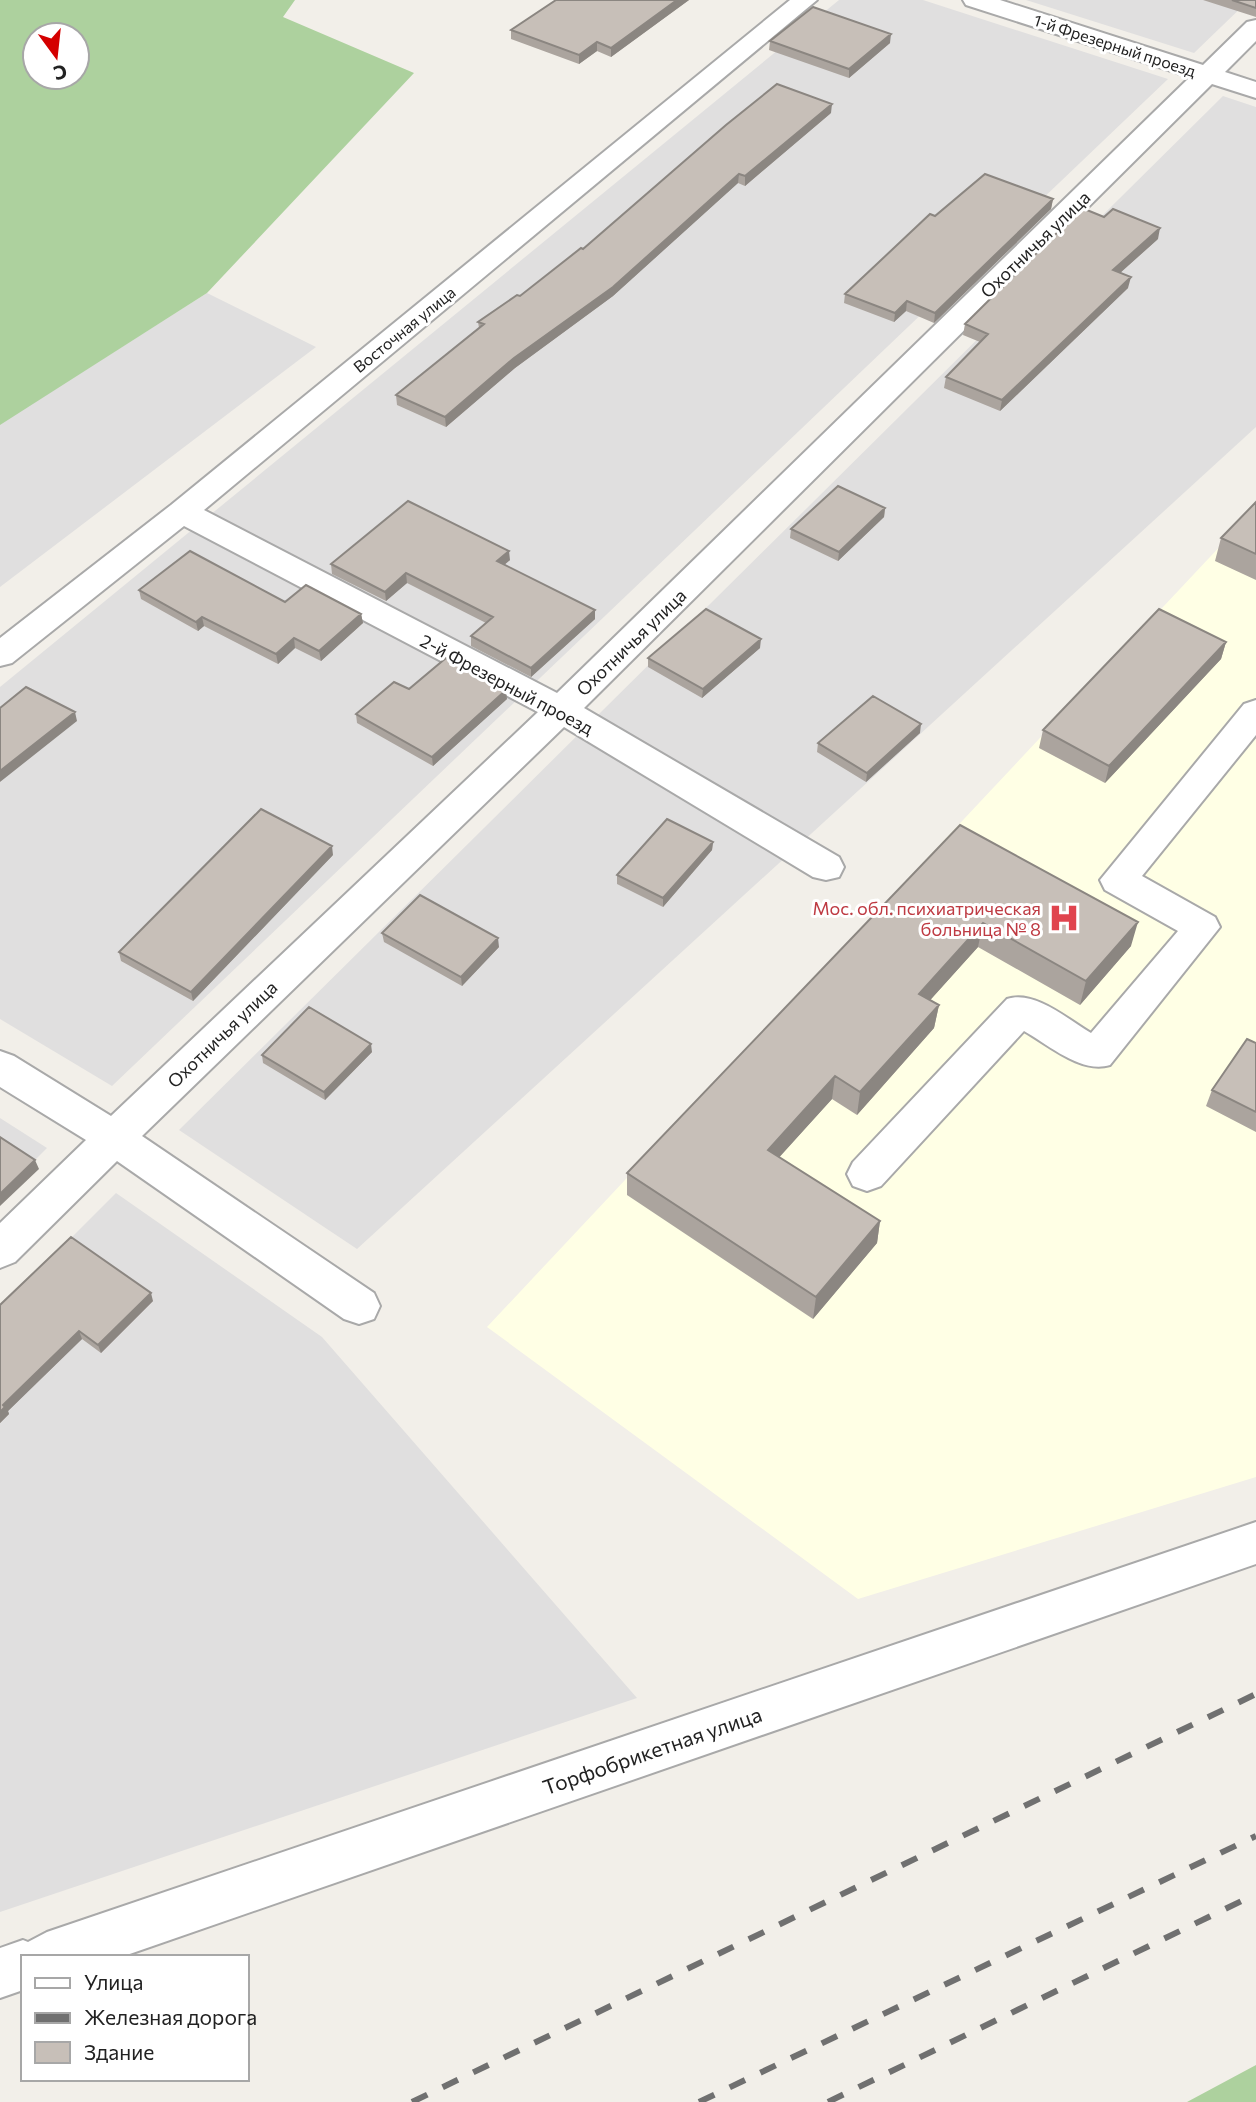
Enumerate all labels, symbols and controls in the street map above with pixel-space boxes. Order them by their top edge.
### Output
street label: 1-й Фрезерный проезд [1032,10,1199,80]
north arrow [21,21,91,91]
text: С [51,60,70,86]
street label: Охотничья улица [975,186,1095,302]
street label: Восточная улица [349,282,459,376]
street label: Охотничья улица [571,584,691,700]
street label: 2-й Фрезерный проезд [417,629,598,739]
place label: Мос. обл. психиатрическая больница № 8 [812,897,1041,940]
hospital icon: Мос. обл. психиатрическая больница № 8 [1047,901,1081,935]
street label: Охотничья улица [162,976,282,1092]
street label: Торфобрикетная улица [539,1701,765,1799]
legend [21,1955,248,2081]
text: Улица [84,1969,143,1994]
text: Железная дорога [84,2004,257,2029]
text: Здание [84,2039,154,2064]

